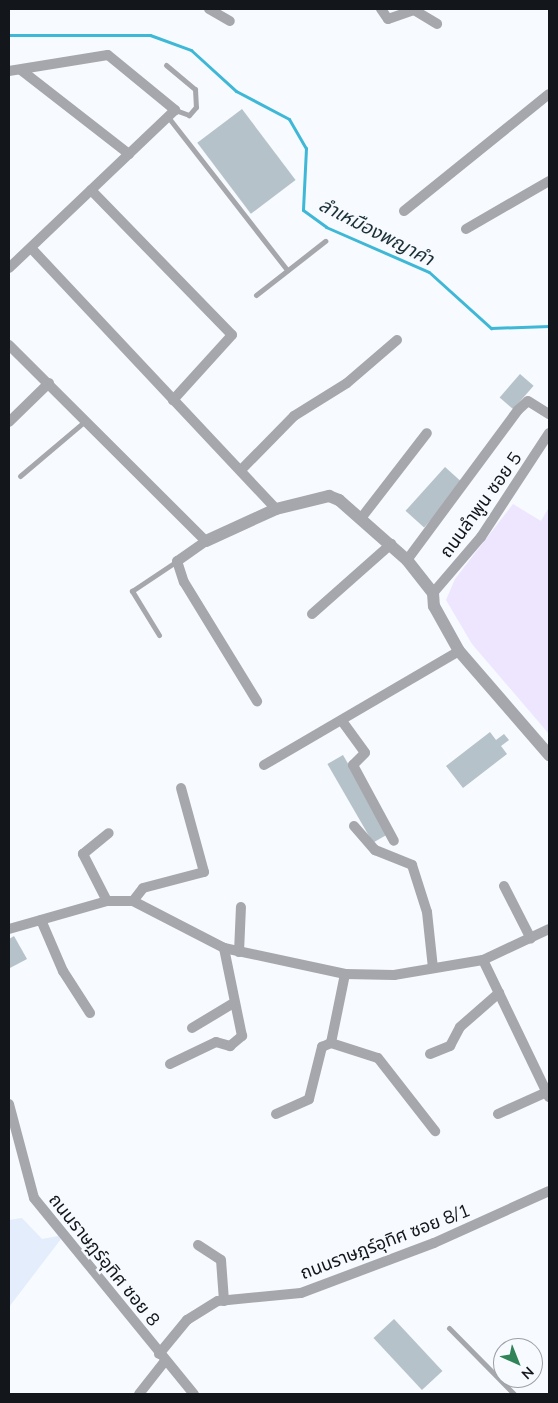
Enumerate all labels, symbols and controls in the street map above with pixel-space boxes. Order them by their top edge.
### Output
water label: ลำเหมืองพญาคำ [315,193,437,271]
street label: ถนนลำพูน ซอย 5 [435,448,527,562]
street label: ถนนราษฎร์อุทิศ ซอย 8 [44,1189,164,1331]
street label: ถนนราษฎร์อุทิศ ซอย 8/1 [297,1200,473,1284]
north arrow [493,1338,543,1388]
text: N [518,1363,538,1383]

